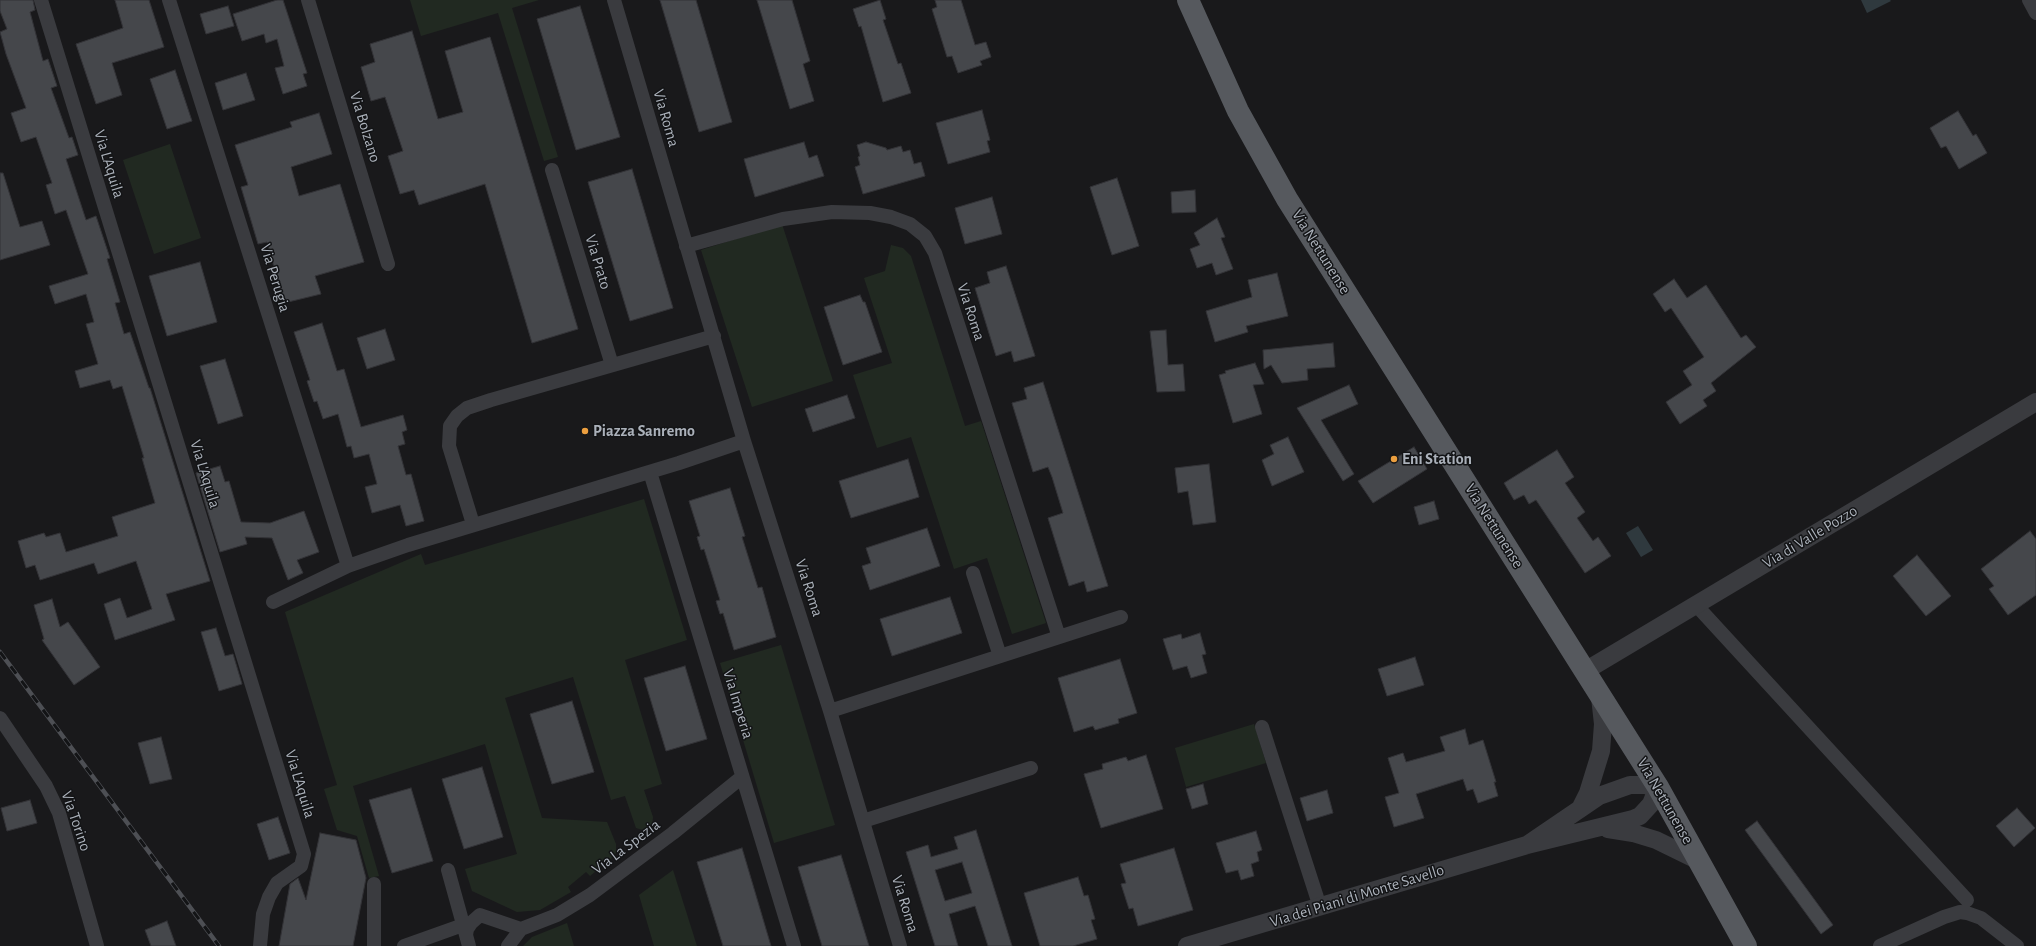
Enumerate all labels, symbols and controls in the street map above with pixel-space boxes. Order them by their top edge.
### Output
street label: Via Roma [649,87,683,149]
street label: Via Bolzano [345,89,385,165]
street label: Via L'Aquila [90,128,128,200]
street label: Via Nettunense [1287,206,1355,298]
street label: Via Prato [581,232,615,292]
street label: Via Perugia [256,242,294,314]
street label: Via Roma [953,281,989,343]
place label: Piazza Sanremo [593,421,695,441]
marker: Piazza Sanremo [580,426,590,436]
street label: Via L'Aquila [186,438,224,510]
place label: Eni Station [1402,449,1472,469]
marker: Eni Station [1389,454,1399,464]
street label: Via Nettunense [1460,480,1528,572]
street label: Via di Valle Pozzo [1759,501,1861,573]
street label: Via Roma [791,557,827,619]
street label: Via Imperia [718,667,758,741]
street label: Via L'Aquila [281,748,319,820]
street label: Via Nettunense [1633,754,1697,848]
street label: Via Torino [57,788,95,854]
street label: Via La Spezia [588,815,664,879]
street label: Via dei Piani di Monte Savello [1267,860,1447,932]
street label: Via Roma [887,873,923,935]

